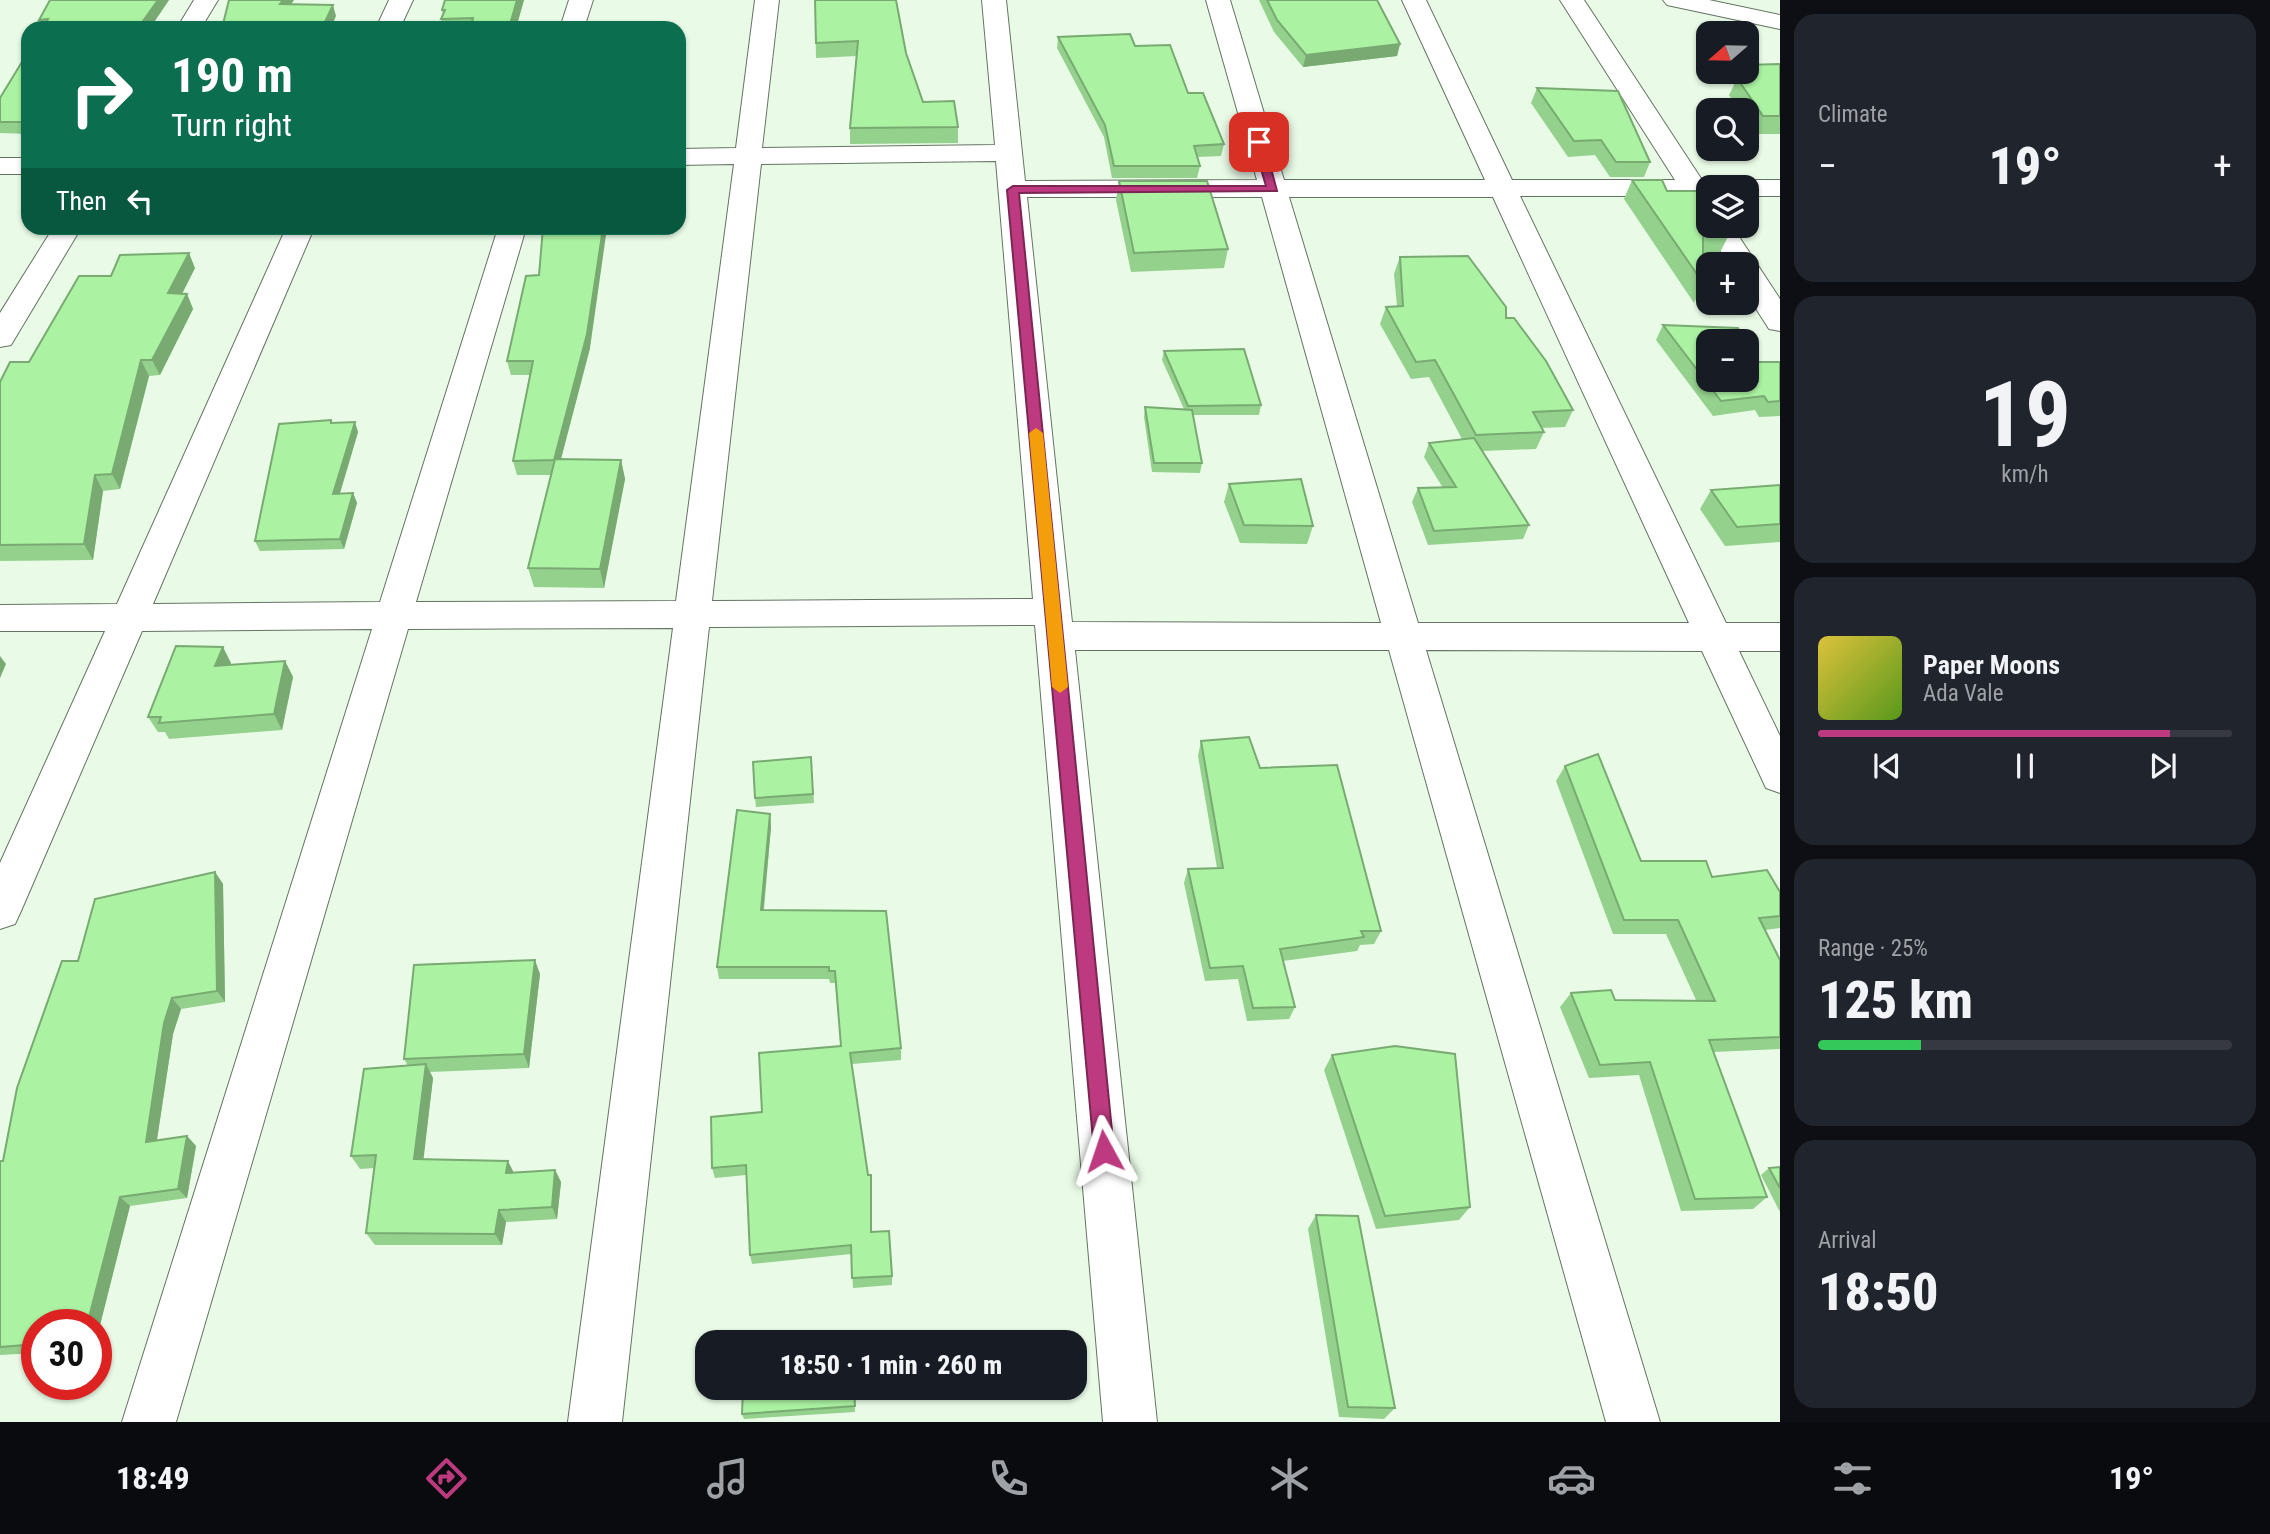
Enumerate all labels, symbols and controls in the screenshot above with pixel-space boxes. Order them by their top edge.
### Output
north arrow [1696,21,1759,84]
map controls [1696,21,1759,392]
text: 190 m [171,47,293,104]
icon: right [56,49,147,140]
button: search [1696,98,1759,161]
text: Climate [1818,101,1888,128]
text: Turn right [171,106,292,144]
pin [1229,112,1289,172]
icon: arrive [1240,123,1278,161]
text: 19° [1988,136,2062,197]
text: − [1818,144,1837,188]
text: + [2213,144,2232,188]
button: layers [1696,175,1759,238]
icon: left [121,182,159,220]
text: Then [56,186,107,216]
button: + [1696,252,1759,315]
button: − [1696,329,1759,392]
text: 19 [1979,362,2071,468]
text: km/h [2001,461,2049,488]
text: Paper Moons [1923,650,2060,680]
text: Ada Vale [1923,680,2003,707]
icon: previous [1868,747,1906,785]
icon: pause [2006,747,2044,785]
icon: next [2144,747,2182,785]
text: Range · 25% [1818,935,1928,962]
text: 125 km [1818,970,1973,1031]
position arrow [1067,1114,1141,1188]
text: Arrival [1818,1227,1877,1254]
text: 18:50 [1818,1262,1938,1323]
speed limit sign: 30 [21,1309,112,1400]
text: 18:50 · 1 min · 260 m [780,1350,1002,1380]
icon: directions [422,1454,471,1503]
icon: music [703,1454,752,1503]
icon: phone [984,1454,1033,1503]
icon: climate [1265,1454,1314,1503]
icon: car [1547,1454,1596,1503]
icon: filters [1828,1454,1877,1503]
text: 18:49 [116,1459,190,1497]
text: 19° [2109,1459,2154,1497]

